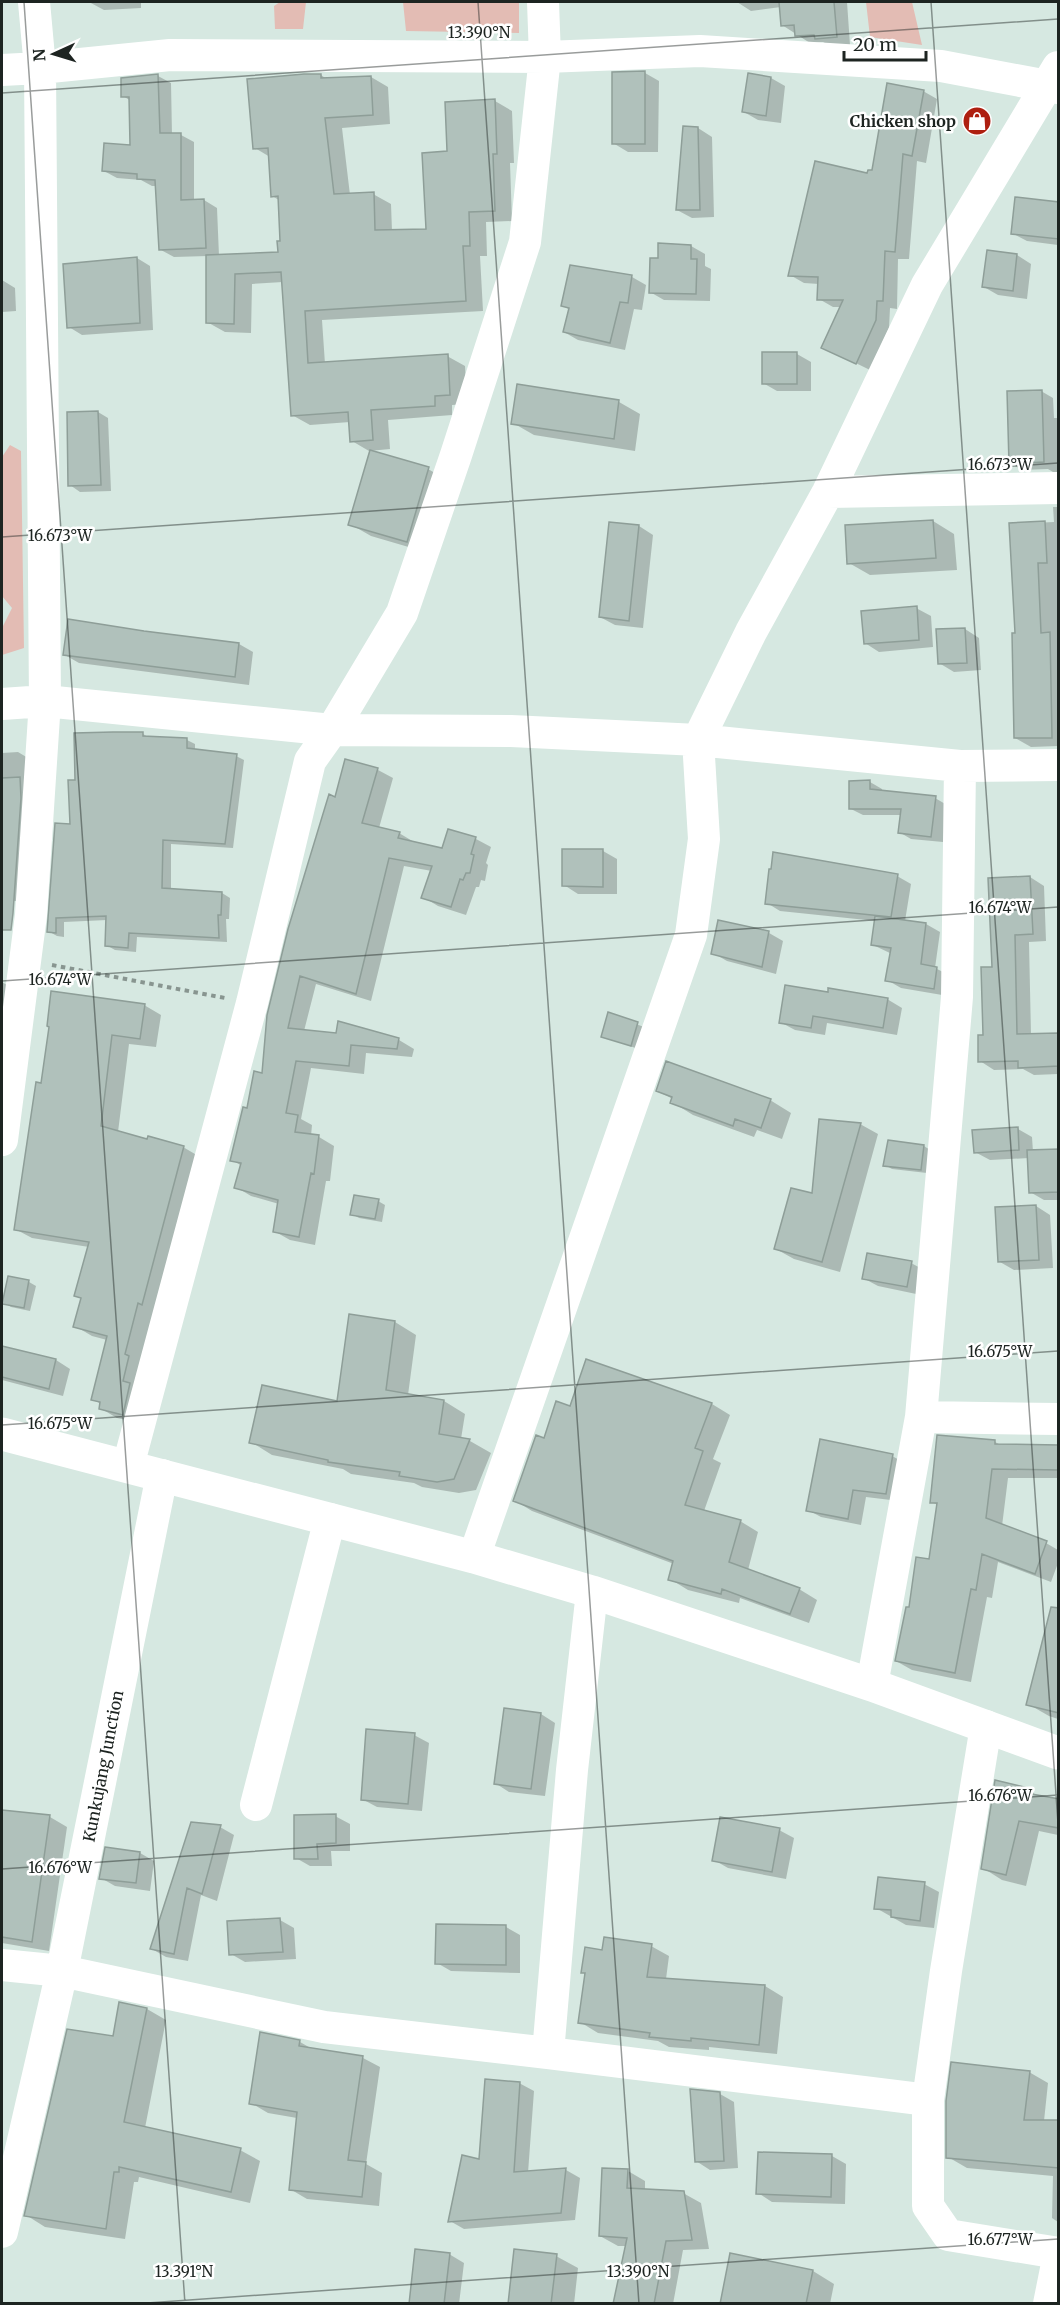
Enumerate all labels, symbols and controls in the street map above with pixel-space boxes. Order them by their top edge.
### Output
text: 13.390°N [448,23,511,42]
north arrow [24,24,84,84]
scale bar [844,24,926,62]
text: 20 m [853,33,897,56]
text: N [29,48,49,62]
shop icon: Chicken shop [961,105,993,137]
place label: Chicken shop [850,111,956,131]
text: 16.673°W [968,455,1033,474]
text: 16.673°W [28,526,93,545]
text: 16.674°W [969,898,1032,917]
text: 16.674°W [29,970,92,989]
text: 16.675°W [968,1342,1033,1361]
text: 16.675°W [28,1414,93,1433]
street label: Kunkujang Junction [78,1688,128,1844]
text: 16.676°W [968,1786,1033,1805]
text: 16.676°W [28,1858,93,1877]
text: 16.677°W [967,2230,1034,2249]
text: 13.391°N [155,2262,214,2281]
text: 13.390°N [607,2262,670,2281]

